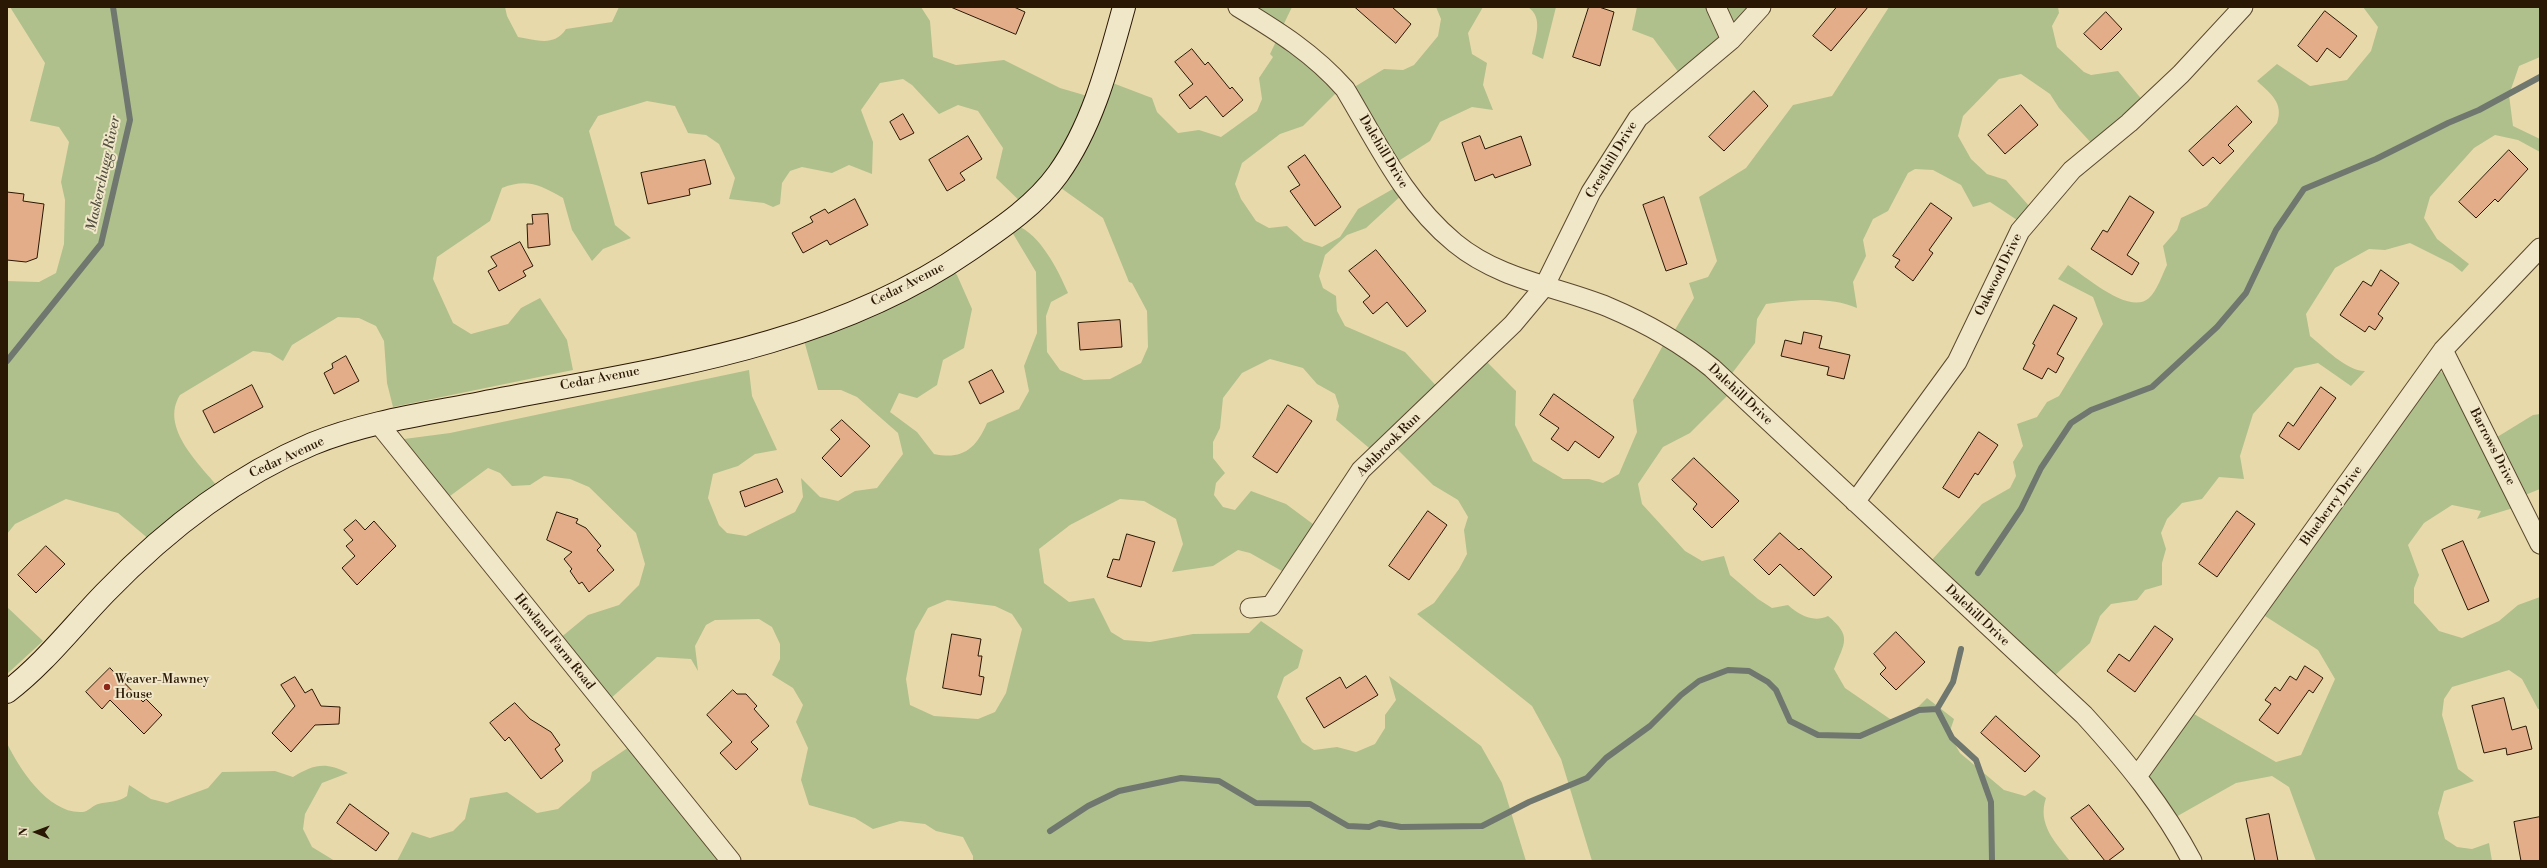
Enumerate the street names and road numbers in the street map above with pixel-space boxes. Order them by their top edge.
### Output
street label: Dalehill Drive [1355,113,1411,191]
street label: Cresthill Drive [1583,119,1641,201]
street label: Oakwood Drive [1972,231,2026,319]
street label: Cedar Avenue [869,260,947,310]
street label: Dalehill Drive [1704,361,1776,429]
street label: Cedar Avenue [559,364,641,394]
street label: Barrows Drive [2466,406,2518,488]
street label: Ashbrook Run [1354,410,1424,480]
street label: Cedar Avenue [247,434,327,482]
street label: Blueberry Drive [2298,463,2366,549]
street label: Dalehill Drive [1941,582,2013,650]
street label: Howland Farm Road [510,591,598,693]

